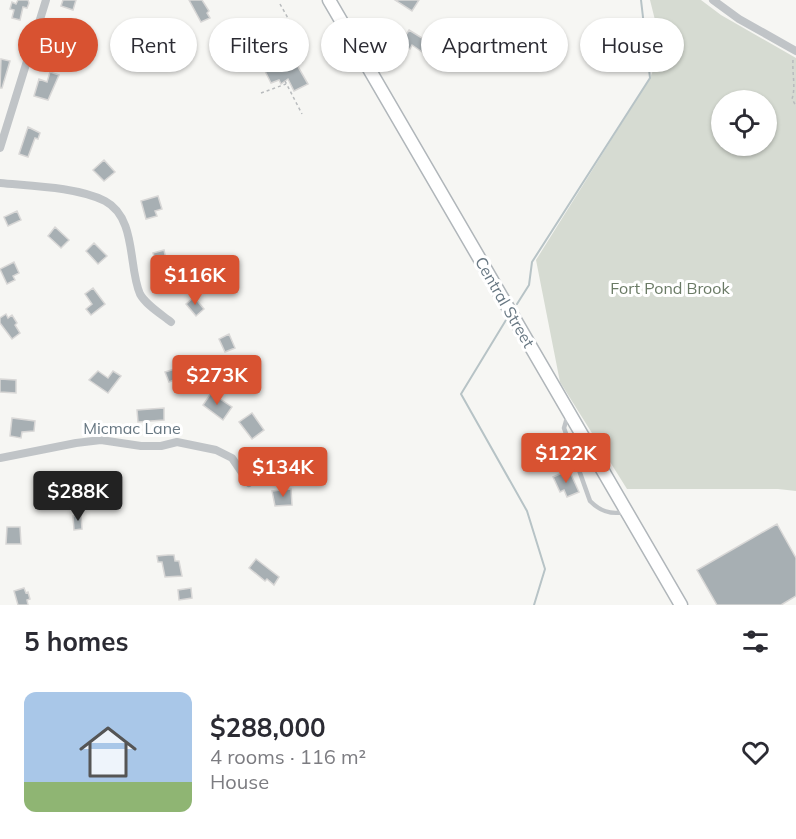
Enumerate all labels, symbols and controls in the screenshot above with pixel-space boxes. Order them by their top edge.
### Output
chip: Buy [18,18,98,72]
chip: Rent [110,18,197,72]
chip: Filters [209,18,309,72]
chip: New [321,18,409,72]
chip: Apartment [421,18,568,72]
chip: House [580,18,684,72]
map controls [711,90,777,156]
button: locate [711,90,777,156]
street label: Central Street [471,253,539,351]
pin: $116K [153,255,237,306]
text: $116K [164,262,226,287]
park label: Fort Pond Brook [610,278,730,298]
pin: $273K [175,355,259,406]
text: $273K [186,362,248,387]
street label: Micmac Lane [83,418,181,438]
pin: $122K [524,433,608,484]
text: $122K [535,440,597,465]
pin: $134K [241,447,325,498]
text: $134K [252,454,314,479]
pin: $288K [36,471,120,522]
text: $288K [47,478,109,503]
text: 5 homes [24,625,128,658]
icon: filters [739,625,772,658]
text: $288,000 [210,711,326,744]
icon: home [72,716,144,788]
icon: heart [739,736,772,769]
text: 4 rooms · 116 m² [210,744,366,769]
text: House [210,769,269,794]

